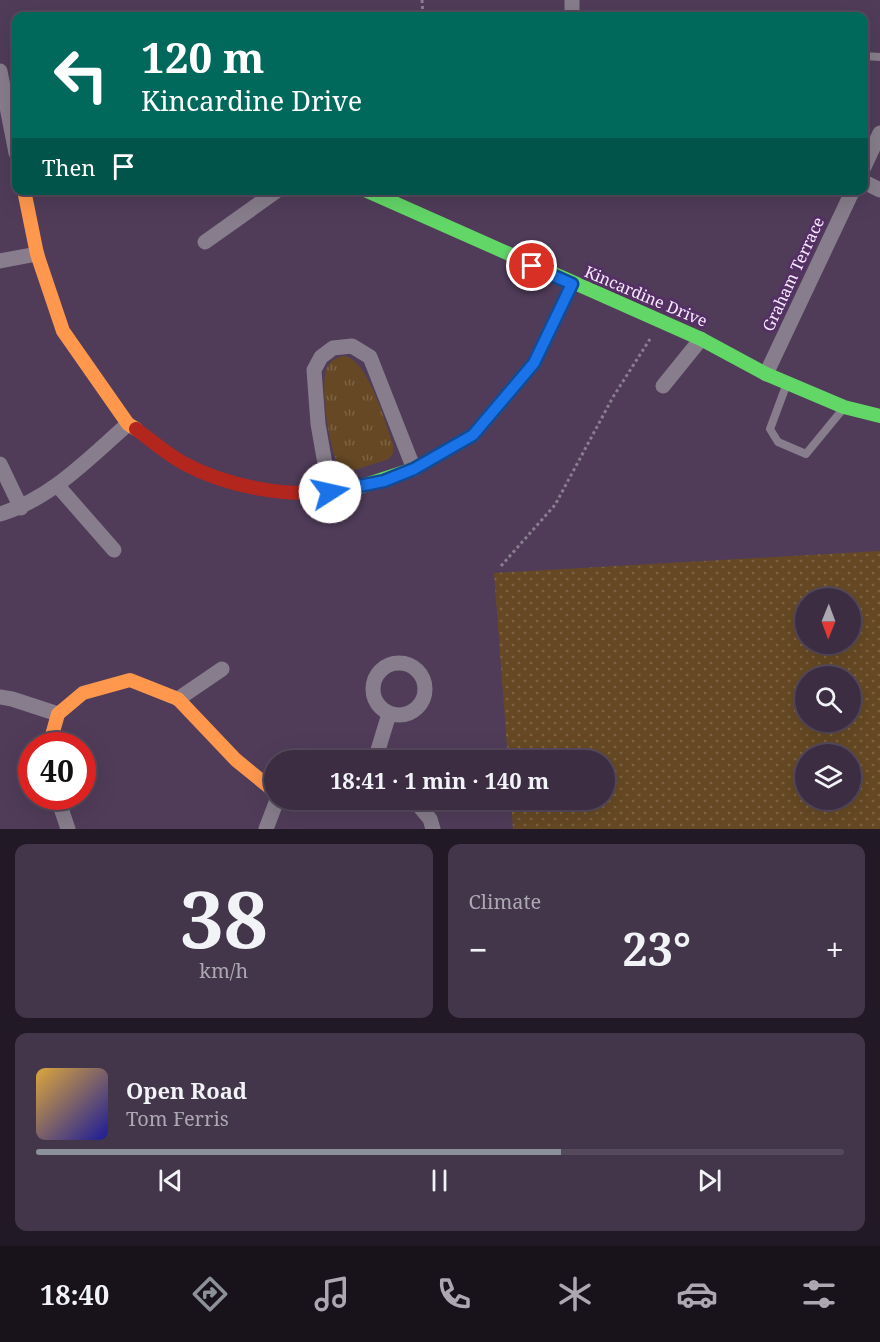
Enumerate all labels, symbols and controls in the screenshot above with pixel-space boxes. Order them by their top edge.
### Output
text: 120 m [141,28,265,85]
icon: left [42,36,120,114]
text: Kincardine Drive [141,82,362,119]
icon: arrive [107,150,140,183]
text: Then [42,152,95,182]
street label: Graham Terrace [757,213,829,335]
pin [506,240,557,291]
icon: arrive [515,249,548,282]
street label: Kincardine Drive [581,260,711,332]
position arrow [298,460,362,524]
north arrow [795,588,861,654]
map controls [795,588,861,810]
button: search [795,666,861,732]
speed limit sign: 40 [18,732,96,810]
button: layers [795,744,861,810]
text: 18:41 · 1 min · 140 m [330,765,549,795]
text: 38 [180,865,268,971]
text: Climate [469,888,541,915]
text: 23° [622,918,691,979]
text: − [469,927,488,972]
text: + [826,927,844,972]
text: km/h [199,957,248,984]
text: Open Road [126,1075,247,1105]
text: Tom Ferris [126,1105,229,1132]
icon: previous [154,1164,187,1197]
icon: pause [423,1164,456,1197]
icon: next [693,1164,726,1197]
icon: directions [189,1273,231,1315]
icon: music [311,1273,353,1315]
icon: phone [433,1273,475,1315]
icon: climate [554,1273,596,1315]
icon: car [676,1273,718,1315]
icon: filters [798,1273,840,1315]
text: 18:40 [40,1276,109,1313]

